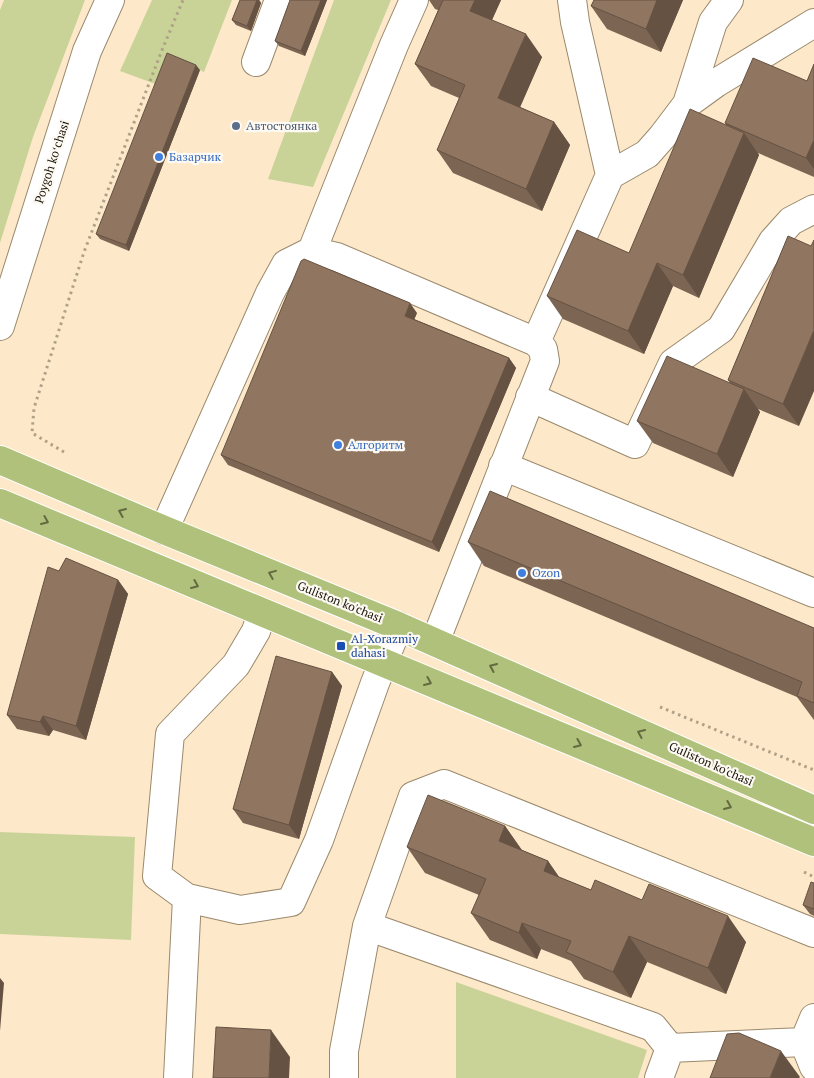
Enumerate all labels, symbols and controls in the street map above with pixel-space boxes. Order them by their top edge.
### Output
street label: Poygoh koʻchasi [31,118,72,205]
place label: Автостоянка [246,118,317,133]
marker: Автостоянка [230,120,242,132]
place label: Базарчик [169,149,222,164]
marker: Базарчик [153,151,165,163]
place label: Алгоритм [348,437,404,452]
marker: Алгоритм [332,439,344,451]
one-way arrow [118,507,127,518]
one-way arrow [40,515,49,526]
place label: Ozon [532,565,560,580]
marker: Ozon [516,567,528,579]
one-way arrow [268,570,277,580]
one-way arrow [190,578,199,589]
street label: Guliston ko'chasi [295,578,385,626]
place label: Al-Xorazmiy dahasi [351,631,419,660]
marker: Al-Xorazmiy dahasi [335,640,347,652]
one-way arrow [489,663,498,674]
one-way arrow [423,675,432,686]
one-way arrow [637,729,646,740]
one-way arrow [573,738,582,748]
street label: Guliston ko'chasi [667,738,756,789]
one-way arrow [723,800,732,811]

